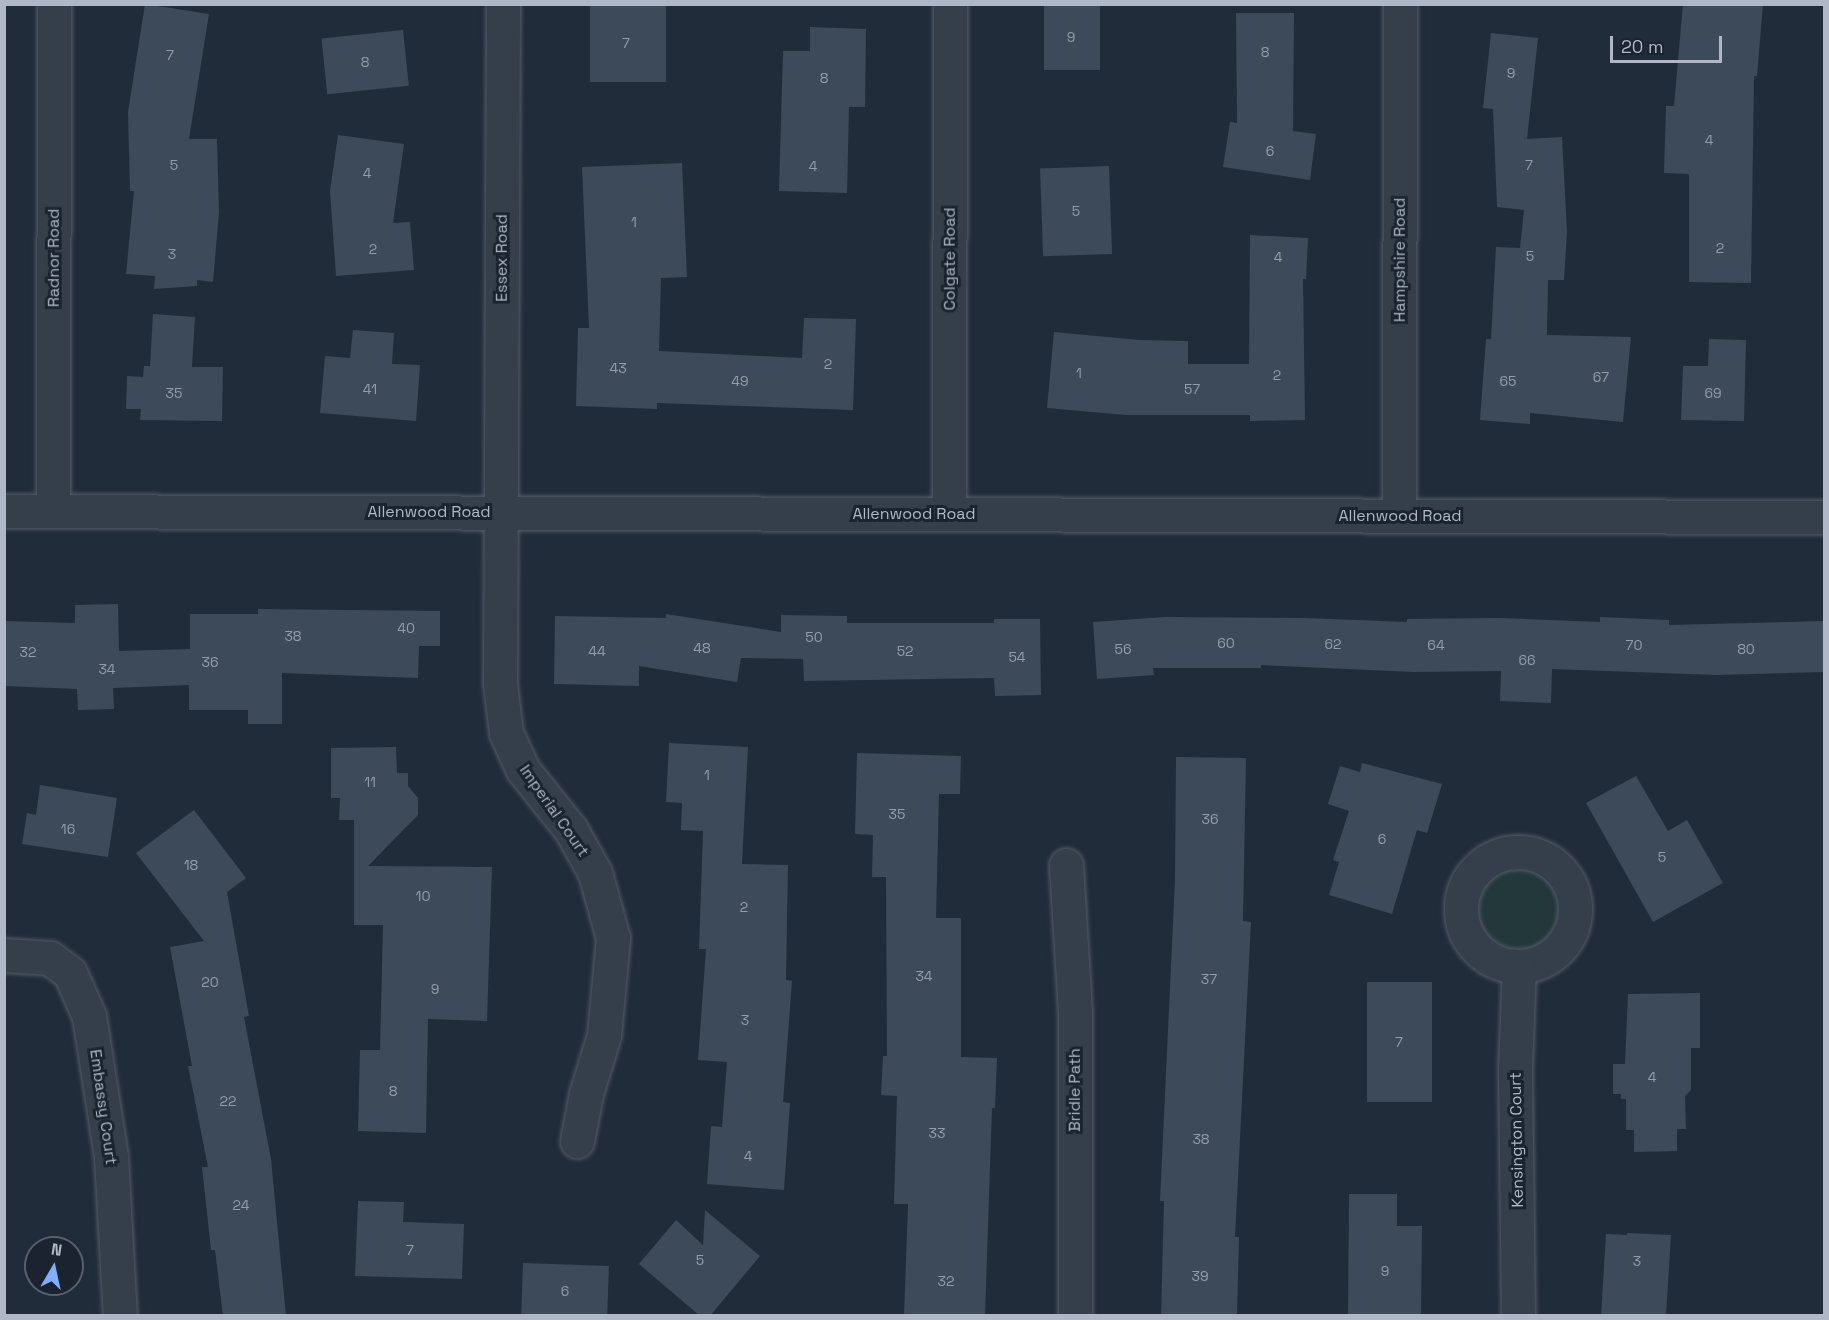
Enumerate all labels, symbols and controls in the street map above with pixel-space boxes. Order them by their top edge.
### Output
scale bar [1613,24,1726,62]
house number: 9 [1067,29,1075,45]
house number: 7 [622,35,630,51]
text: 20 m [1621,35,1664,58]
house number: 8 [1261,44,1269,60]
house number: 7 [166,47,174,63]
house number: 8 [361,54,369,70]
house number: 9 [1507,65,1515,81]
house number: 8 [820,70,828,86]
house number: 4 [1705,132,1713,148]
house number: 6 [1266,143,1274,159]
house number: 5 [170,157,178,173]
house number: 7 [1525,157,1533,173]
house number: 4 [809,158,817,174]
house number: 4 [363,165,371,181]
street label: Hampshire Road [1390,198,1410,322]
house number: 5 [1072,203,1080,219]
street label: Colgate Road [940,208,960,310]
street label: Radnor Road [44,209,64,307]
street label: Essex Road [492,214,512,302]
house number: 1 [631,214,637,230]
house number: 2 [1716,240,1724,256]
house number: 2 [369,241,377,257]
house number: 3 [168,246,176,262]
house number: 5 [1526,248,1534,264]
house number: 4 [1274,249,1282,265]
house number: 2 [824,356,832,372]
house number: 43 [609,360,627,376]
house number: 1 [1076,365,1082,381]
house number: 2 [1273,367,1281,383]
house number: 67 [1593,369,1609,385]
house number: 49 [731,373,749,389]
house number: 65 [1500,373,1516,389]
house number: 41 [363,381,377,397]
house number: 57 [1184,381,1200,397]
house number: 35 [166,385,182,401]
house number: 69 [1704,385,1722,401]
street label: Allenwood Road [367,502,491,522]
street label: Allenwood Road [852,504,976,524]
street label: Allenwood Road [1338,506,1462,526]
house number: 40 [397,620,415,636]
house number: 38 [284,628,302,644]
house number: 50 [805,629,823,645]
house number: 60 [1217,635,1235,651]
house number: 62 [1325,636,1341,652]
house number: 64 [1427,637,1445,653]
house number: 70 [1626,637,1642,653]
house number: 48 [693,640,711,656]
house number: 56 [1115,641,1131,657]
house number: 80 [1737,641,1755,657]
house number: 44 [588,643,606,659]
house number: 52 [897,643,913,659]
house number: 32 [20,644,36,660]
house number: 54 [1008,649,1026,665]
house number: 66 [1518,652,1536,668]
house number: 36 [201,654,219,670]
house number: 34 [98,661,116,677]
street label: Imperial Court [515,761,593,861]
house number: 1 [704,767,710,783]
house number: 11 [364,774,376,790]
house number: 35 [889,806,905,822]
house number: 36 [1201,811,1219,827]
house number: 16 [61,821,75,837]
house number: 6 [1378,831,1386,847]
house number: 5 [1658,849,1666,865]
house number: 18 [184,857,198,873]
house number: 10 [416,888,430,904]
house number: 2 [740,899,748,915]
house number: 34 [915,968,933,984]
house number: 37 [1201,971,1217,987]
house number: 20 [201,974,219,990]
house number: 9 [431,981,439,997]
house number: 3 [741,1012,749,1028]
house number: 7 [1395,1034,1403,1050]
street label: Embassy Court [85,1048,121,1166]
street label: Bridle Path [1065,1048,1085,1132]
house number: 4 [1648,1069,1656,1085]
street label: Kensington Court [1506,1072,1528,1208]
house number: 8 [389,1083,397,1099]
house number: 22 [220,1093,236,1109]
house number: 33 [929,1125,945,1141]
house number: 38 [1192,1131,1210,1147]
house number: 4 [744,1148,752,1164]
house number: 24 [233,1197,249,1213]
north arrow [24,1236,84,1296]
text: N [50,1238,64,1261]
house number: 7 [406,1242,414,1258]
house number: 5 [696,1252,704,1268]
house number: 3 [1633,1253,1641,1269]
house number: 9 [1381,1263,1389,1279]
house number: 39 [1191,1268,1209,1284]
house number: 32 [938,1273,954,1289]
house number: 6 [561,1283,569,1299]

